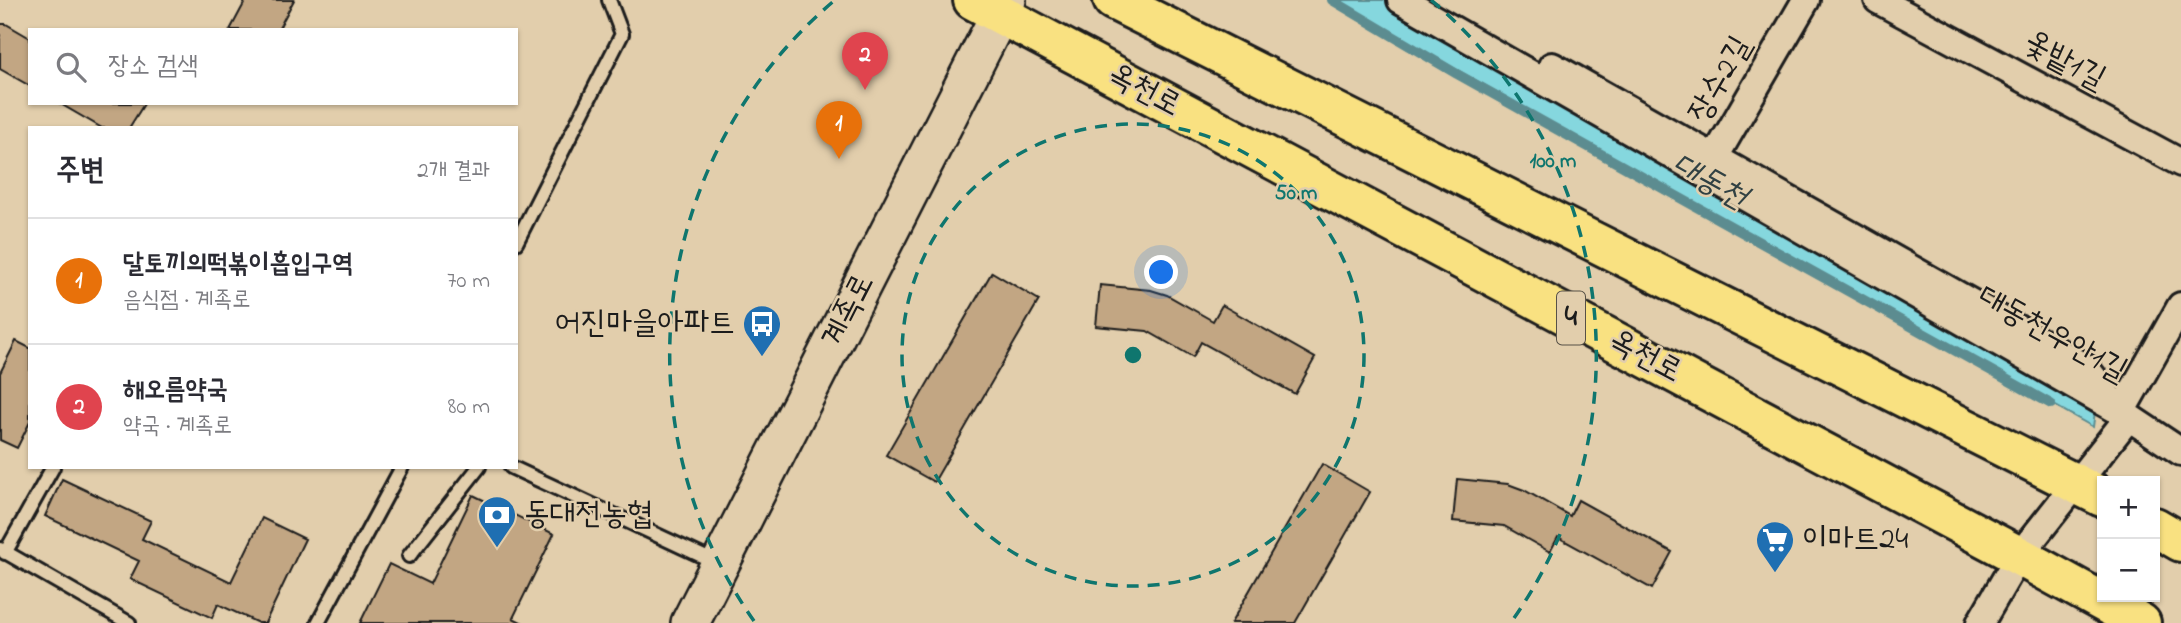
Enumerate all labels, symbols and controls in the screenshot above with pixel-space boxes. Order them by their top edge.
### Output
street label: 옻밭1길 [2014,21,2114,103]
search box [28,28,518,105]
street label: 장수2길 [1677,28,1765,132]
pin: 2 [842,32,888,90]
icon: search [52,48,90,86]
text: 장소 검색 [108,48,198,86]
street label: 옥천로 [1099,52,1189,130]
pin: 1 [816,101,862,159]
water label: 대동천 [1663,142,1758,224]
text: 100 m [1530,147,1576,177]
text: 주변 [56,150,104,194]
text: 2개 결과 [417,155,490,188]
text: 50 m [1275,179,1317,209]
text: 달토끼의떡볶이흡입구역 [123,246,353,284]
your location [1144,255,1178,289]
text: 1 [75,265,83,298]
text: 70 m [447,265,490,298]
street label: 계족로 [811,266,887,356]
street label: 대동천우안1길 [1969,275,2135,395]
text: 음식점 · 계족로 [123,284,250,317]
road number: 4 [1557,292,1585,344]
place label: 어진마을아파트 [555,301,735,348]
bus stop icon: 어진마을아파트 [741,303,783,358]
street label: 옥천로 [1600,318,1690,396]
centre of rings [1121,343,1145,367]
text: 해오름약국 [123,372,228,410]
text: 2 [73,391,85,424]
text: 80 m [448,391,490,424]
text: 약국 · 계족로 [123,410,232,443]
map controls [2097,476,2160,602]
button: + [2097,476,2160,539]
place label: 동대전농협 [524,492,653,539]
bank icon: 동대전농협 [476,494,518,549]
place label: 이마트24 [1802,517,1908,564]
supermarket icon: 이마트24 [1754,519,1796,574]
button: − [2097,539,2160,602]

